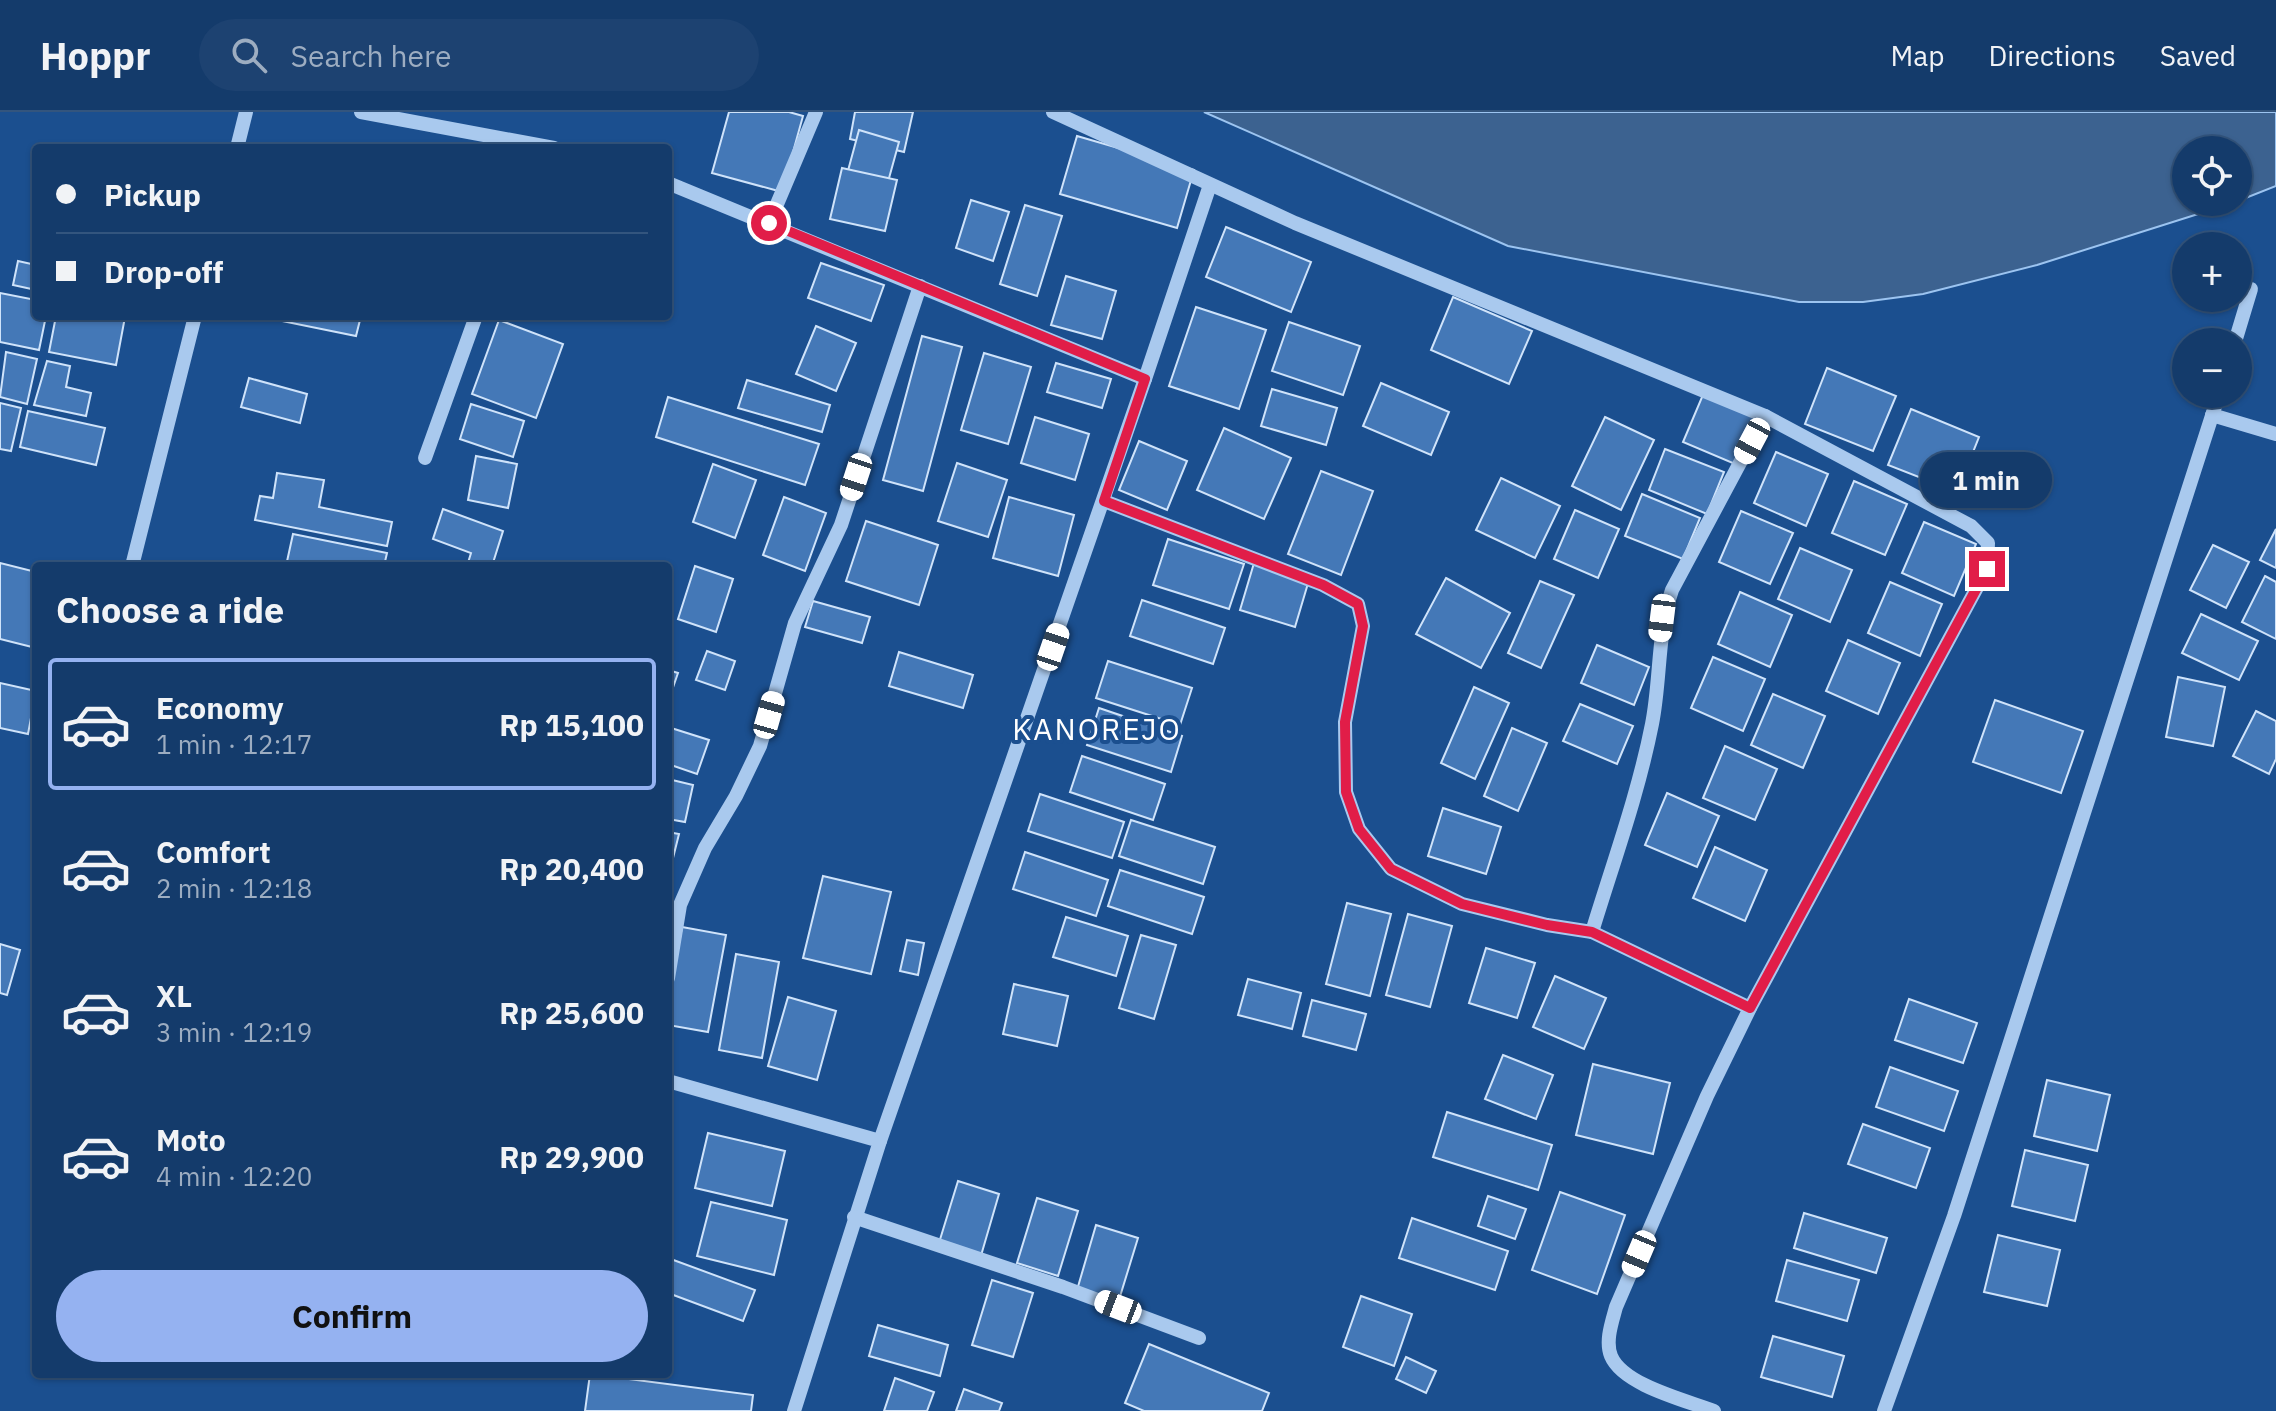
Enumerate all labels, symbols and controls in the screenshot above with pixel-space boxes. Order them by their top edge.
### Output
search box [199,19,759,91]
text: Hoppr [40,31,151,80]
icon: search [227,33,271,77]
text: Search here [291,36,451,75]
text: Map [1890,37,1944,74]
text: Directions [1988,37,2116,74]
text: Saved [2160,37,2236,74]
map controls [2172,136,2252,408]
button: locate [2172,136,2252,216]
text: Pickup [104,175,201,214]
route start [751,205,787,241]
button: + [2172,232,2252,312]
text: Drop-off [104,252,223,291]
button: − [2172,328,2252,408]
car [1730,414,1774,468]
car [837,450,875,504]
callout: 1 min [1921,453,2053,509]
text: 1 min [1952,463,2020,497]
route end [1969,551,2005,587]
text: Choose a ride [56,586,284,633]
car [1647,593,1677,643]
car [1034,620,1072,674]
icon: car [60,688,132,760]
text: Economy [156,688,284,727]
car [751,689,787,741]
text: Rp 15,100 [499,705,644,744]
district label: KANOREJO [1012,709,1182,748]
text: 1 min · 12:17 [156,727,312,761]
icon: car [60,832,132,904]
text: Comfort [156,832,271,871]
text: Rp 20,400 [499,849,644,888]
text: 2 min · 12:18 [156,871,312,905]
icon: car [60,976,132,1048]
text: XL [156,976,192,1015]
text: Rp 25,600 [499,993,644,1032]
text: 3 min · 12:19 [156,1015,312,1049]
icon: car [60,1120,132,1192]
text: Moto [156,1120,226,1159]
text: Rp 29,900 [499,1137,644,1176]
text: 4 min · 12:20 [156,1159,312,1193]
car [1619,1227,1659,1281]
button: Confirm [56,1270,648,1362]
car [1091,1287,1145,1327]

